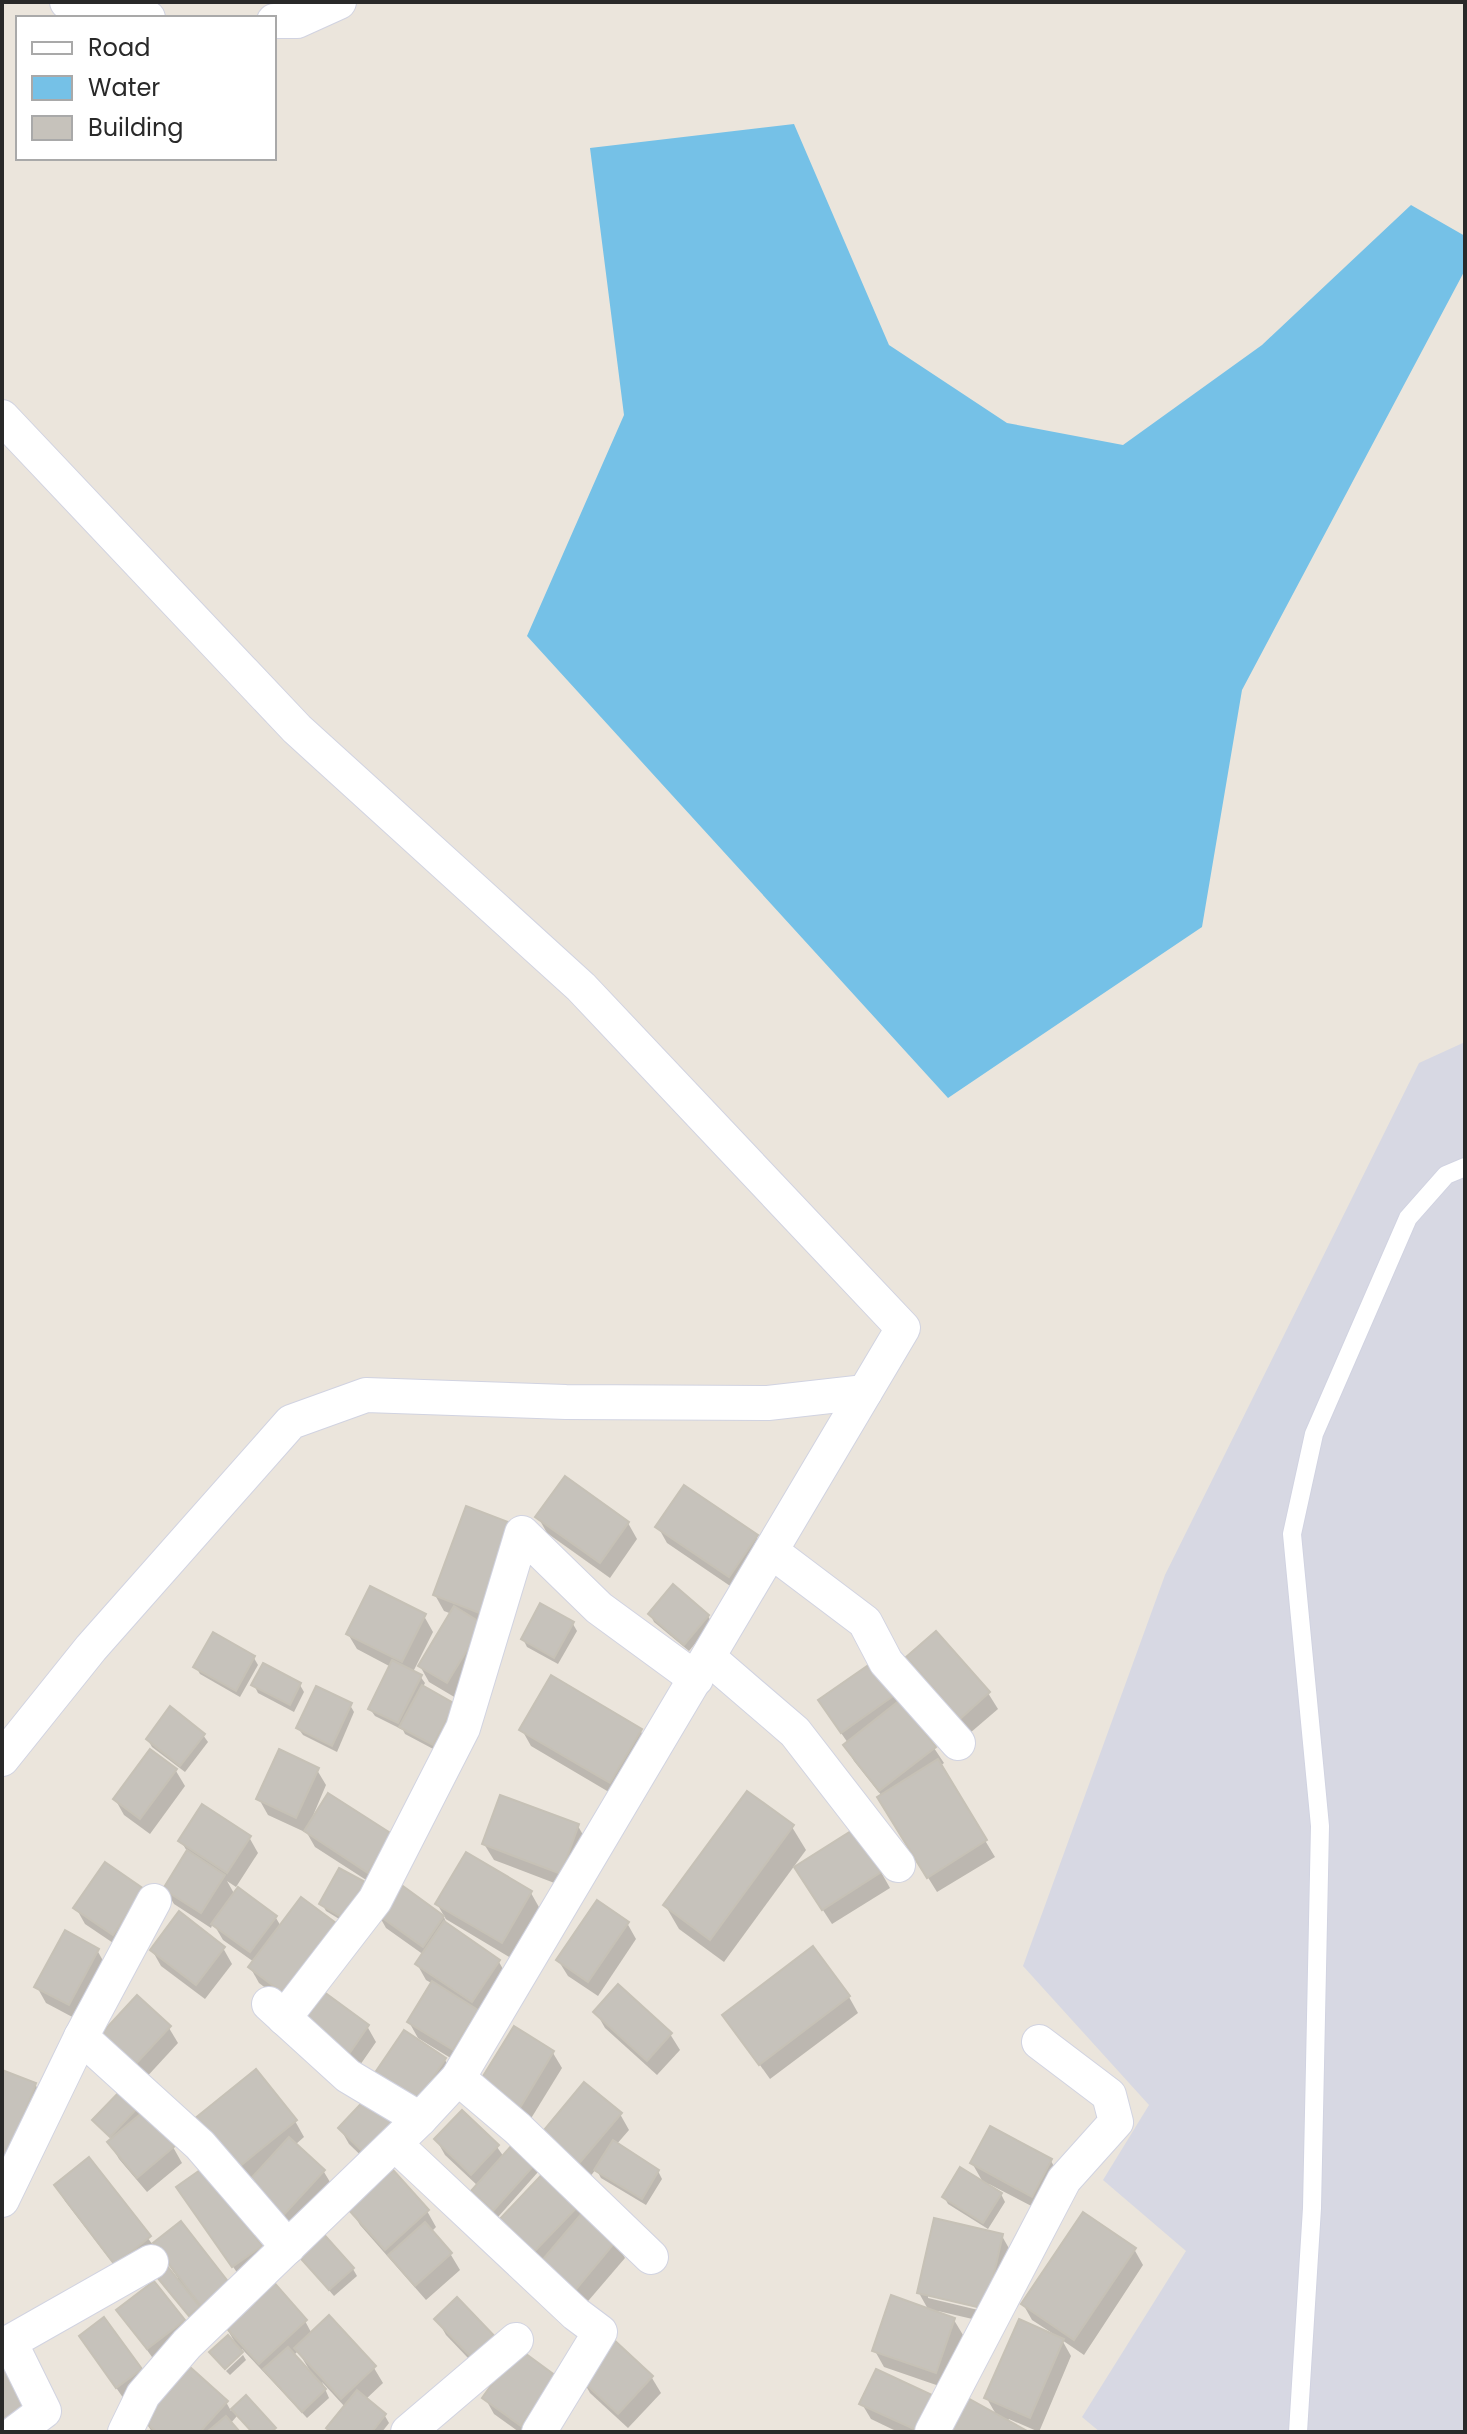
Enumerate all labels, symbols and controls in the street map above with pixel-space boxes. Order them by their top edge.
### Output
legend [16,16,276,160]
text: Road [88,31,150,64]
text: Water [88,71,160,104]
text: Building [88,111,184,144]

